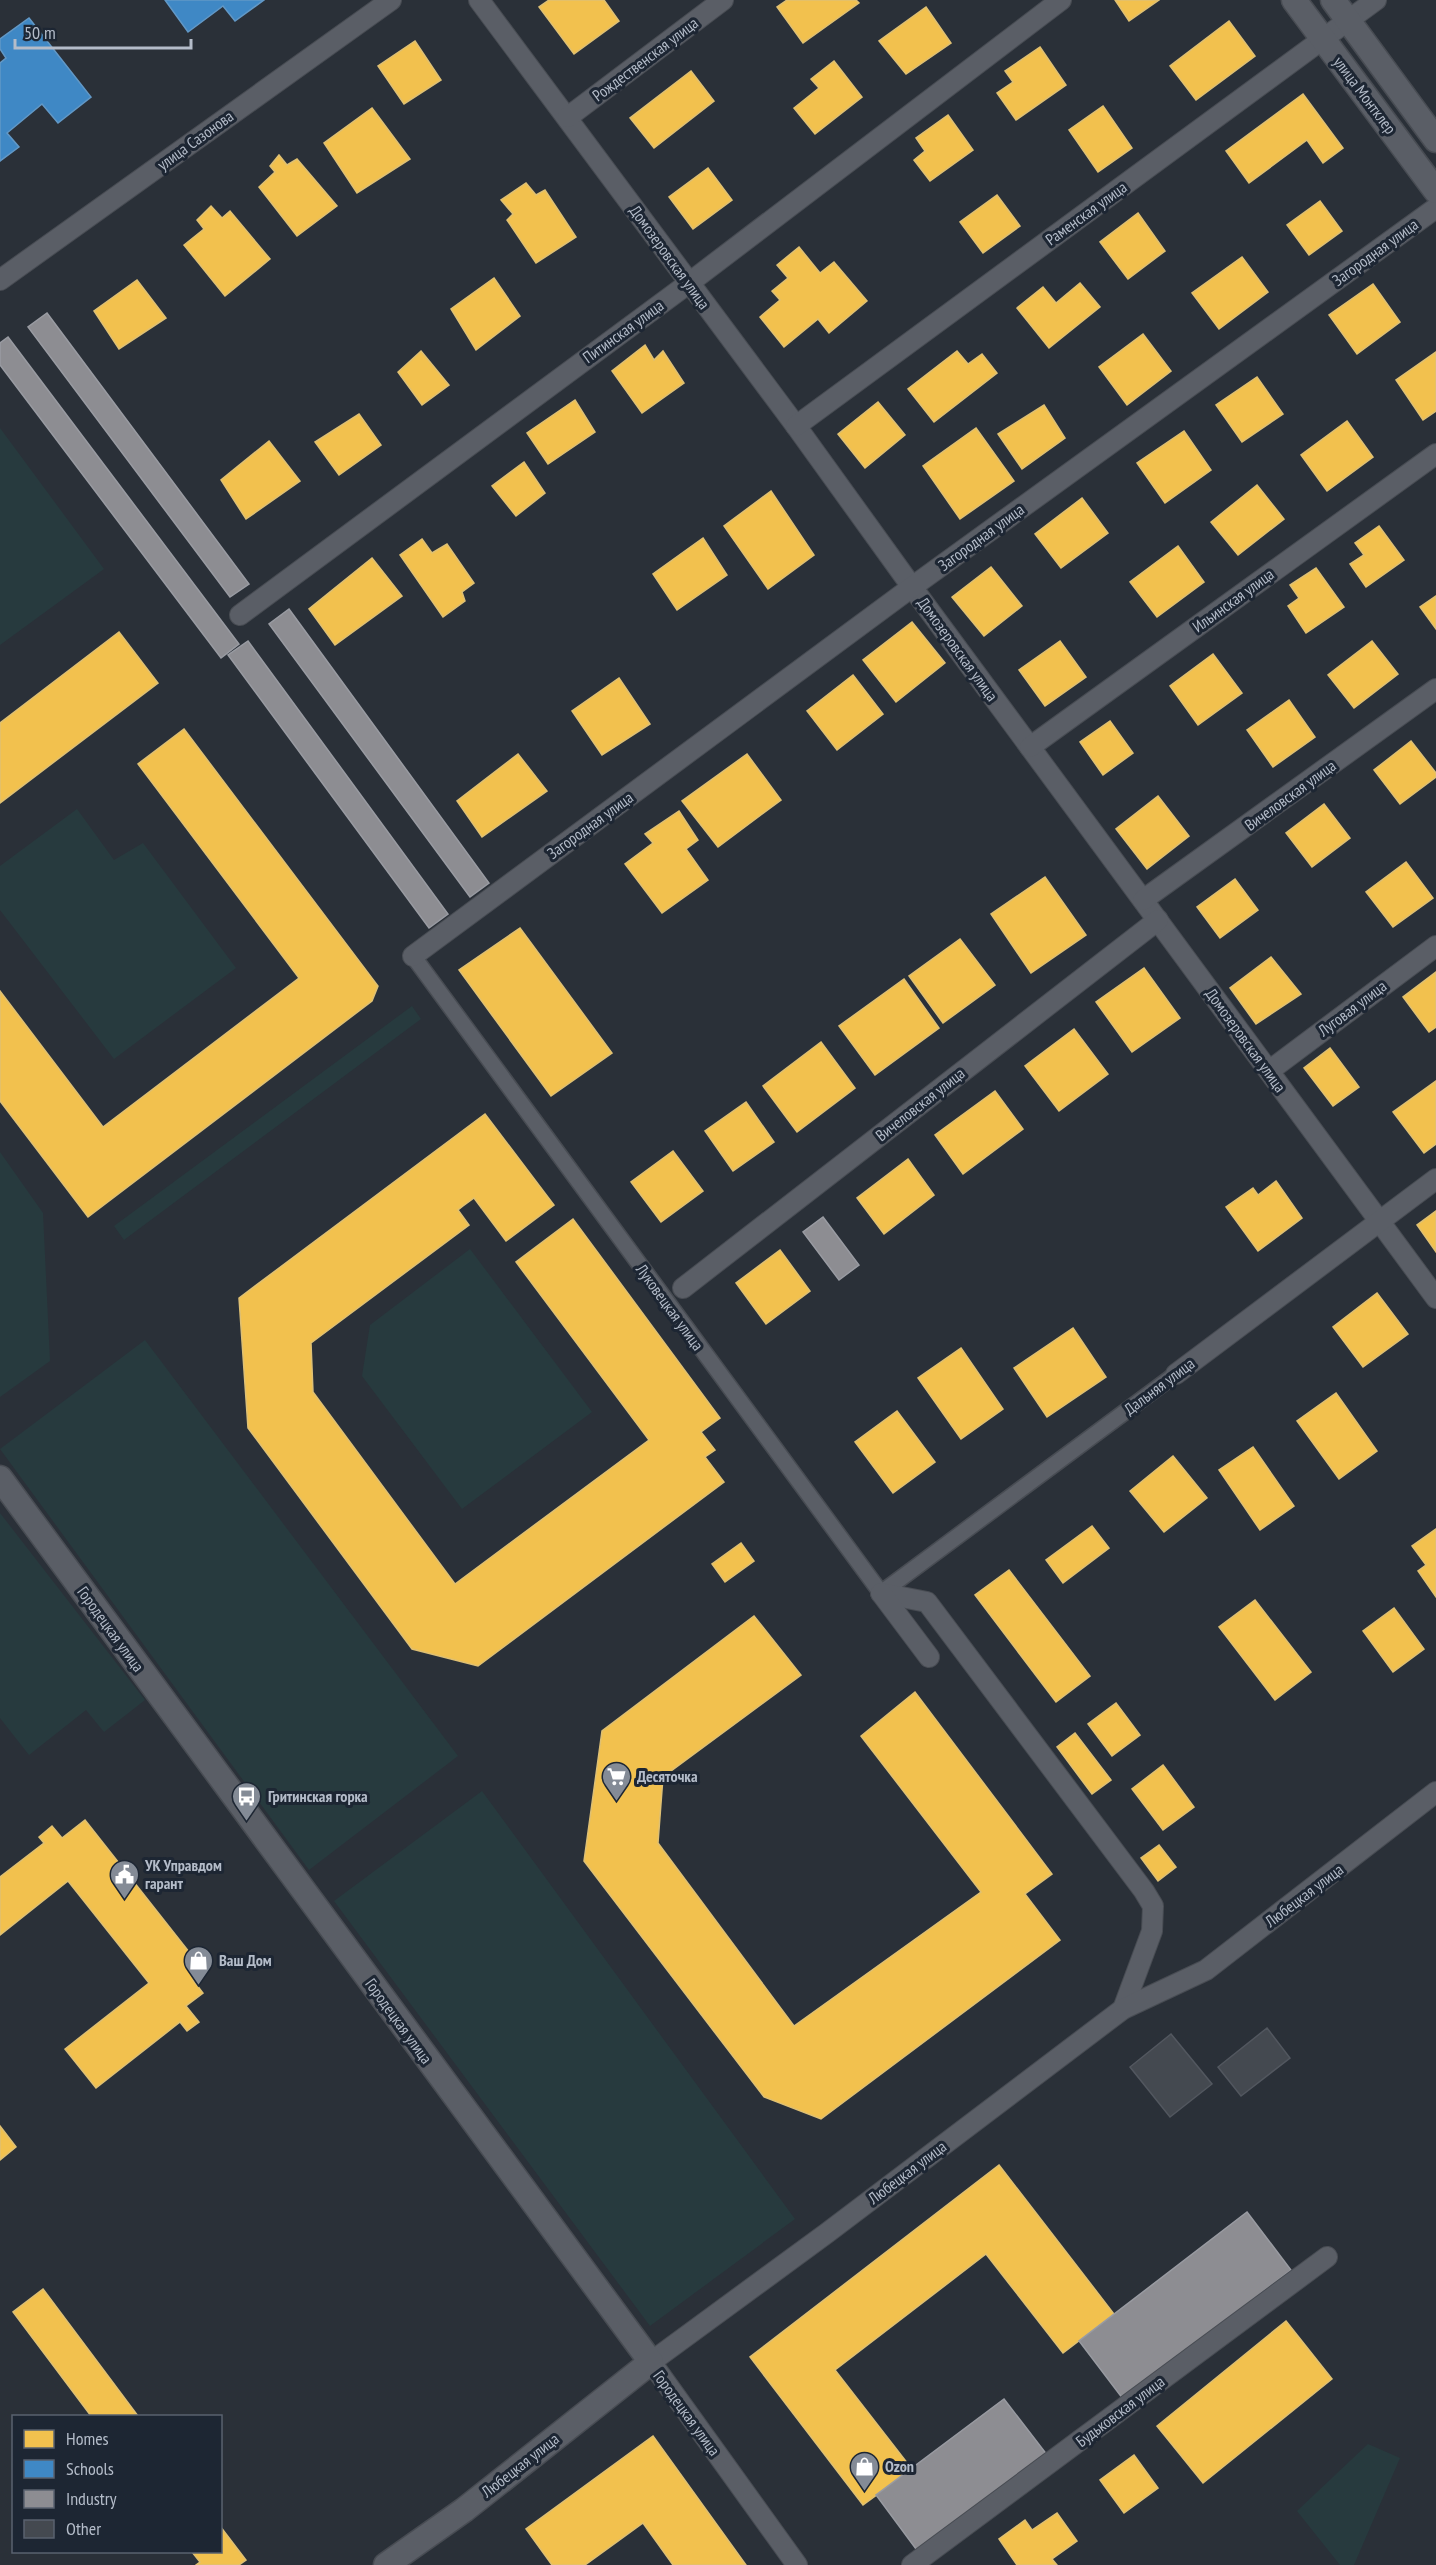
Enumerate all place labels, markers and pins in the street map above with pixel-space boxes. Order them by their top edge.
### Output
supermarket icon: Десяточка [600,1760,632,1802]
place label: Десяточка [637,1766,698,1786]
bus stop icon: Гритинская горка [231,1780,263,1822]
place label: Гритинская горка [268,1786,368,1806]
place label: УК Управдом гарант [144,1855,222,1893]
public building icon: УК Управдом гарант [108,1858,140,1900]
shop icon: Ваш Дом [182,1944,214,1986]
place label: Ваш Дом [219,1950,272,1970]
shop icon: Ozon [848,2450,880,2492]
place label: Ozon [885,2456,914,2476]

